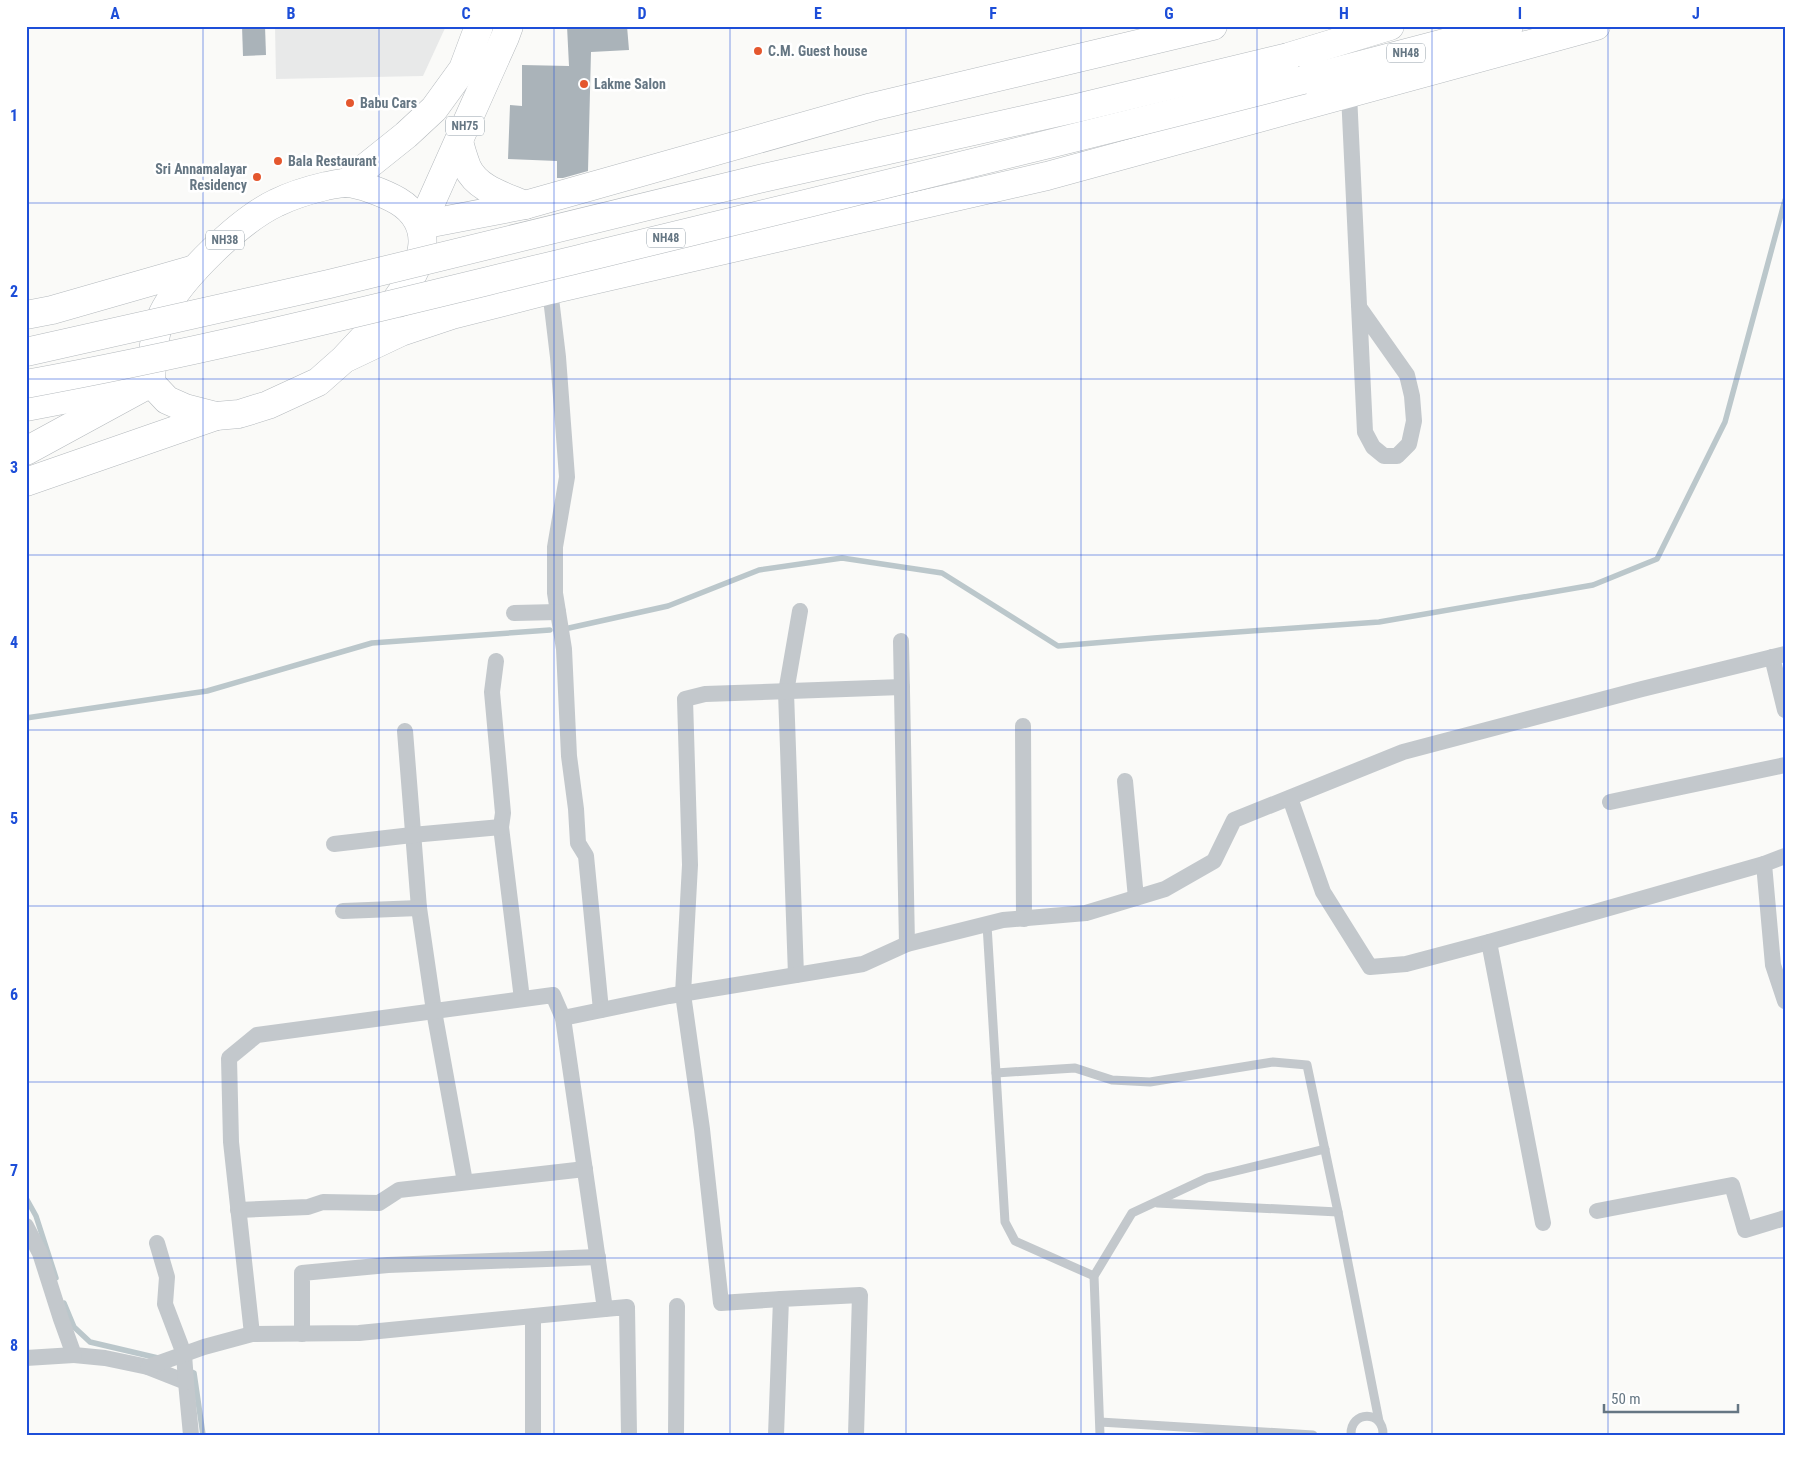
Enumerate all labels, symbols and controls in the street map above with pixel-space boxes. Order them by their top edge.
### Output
text: A [110,4,120,23]
text: B [287,4,296,23]
text: C [461,4,471,23]
text: D [637,4,647,23]
text: E [814,4,822,23]
text: F [989,4,997,23]
text: G [1164,4,1174,23]
text: H [1339,4,1349,23]
text: I [1518,4,1522,23]
text: J [1692,4,1700,23]
place label: C.M. Guest house [768,43,868,59]
road number: NH48 [1387,44,1425,62]
marker: C.M. Guest house [752,45,764,57]
place label: Lakme Salon [594,76,666,92]
marker: Lakme Salon [578,78,590,90]
place label: Babu Cars [360,95,417,111]
marker: Babu Cars [344,97,356,109]
text: 1 [10,106,18,125]
road number: NH75 [446,116,484,136]
place label: Bala Restaurant [288,153,377,169]
marker: Bala Restaurant [272,155,284,167]
place label: Sri Annamalayar Residency [155,161,248,193]
marker: Sri Annamalayar Residency [251,171,263,183]
road number: NH48 [647,228,685,248]
road number: NH38 [206,230,244,250]
text: 2 [10,282,18,301]
text: 3 [10,458,18,477]
text: 4 [10,633,18,652]
text: 5 [10,809,18,828]
text: 6 [10,985,18,1004]
text: 7 [10,1161,18,1180]
text: 8 [10,1336,18,1355]
scale bar [1604,1381,1737,1413]
text: 50 m [1611,1390,1641,1408]

